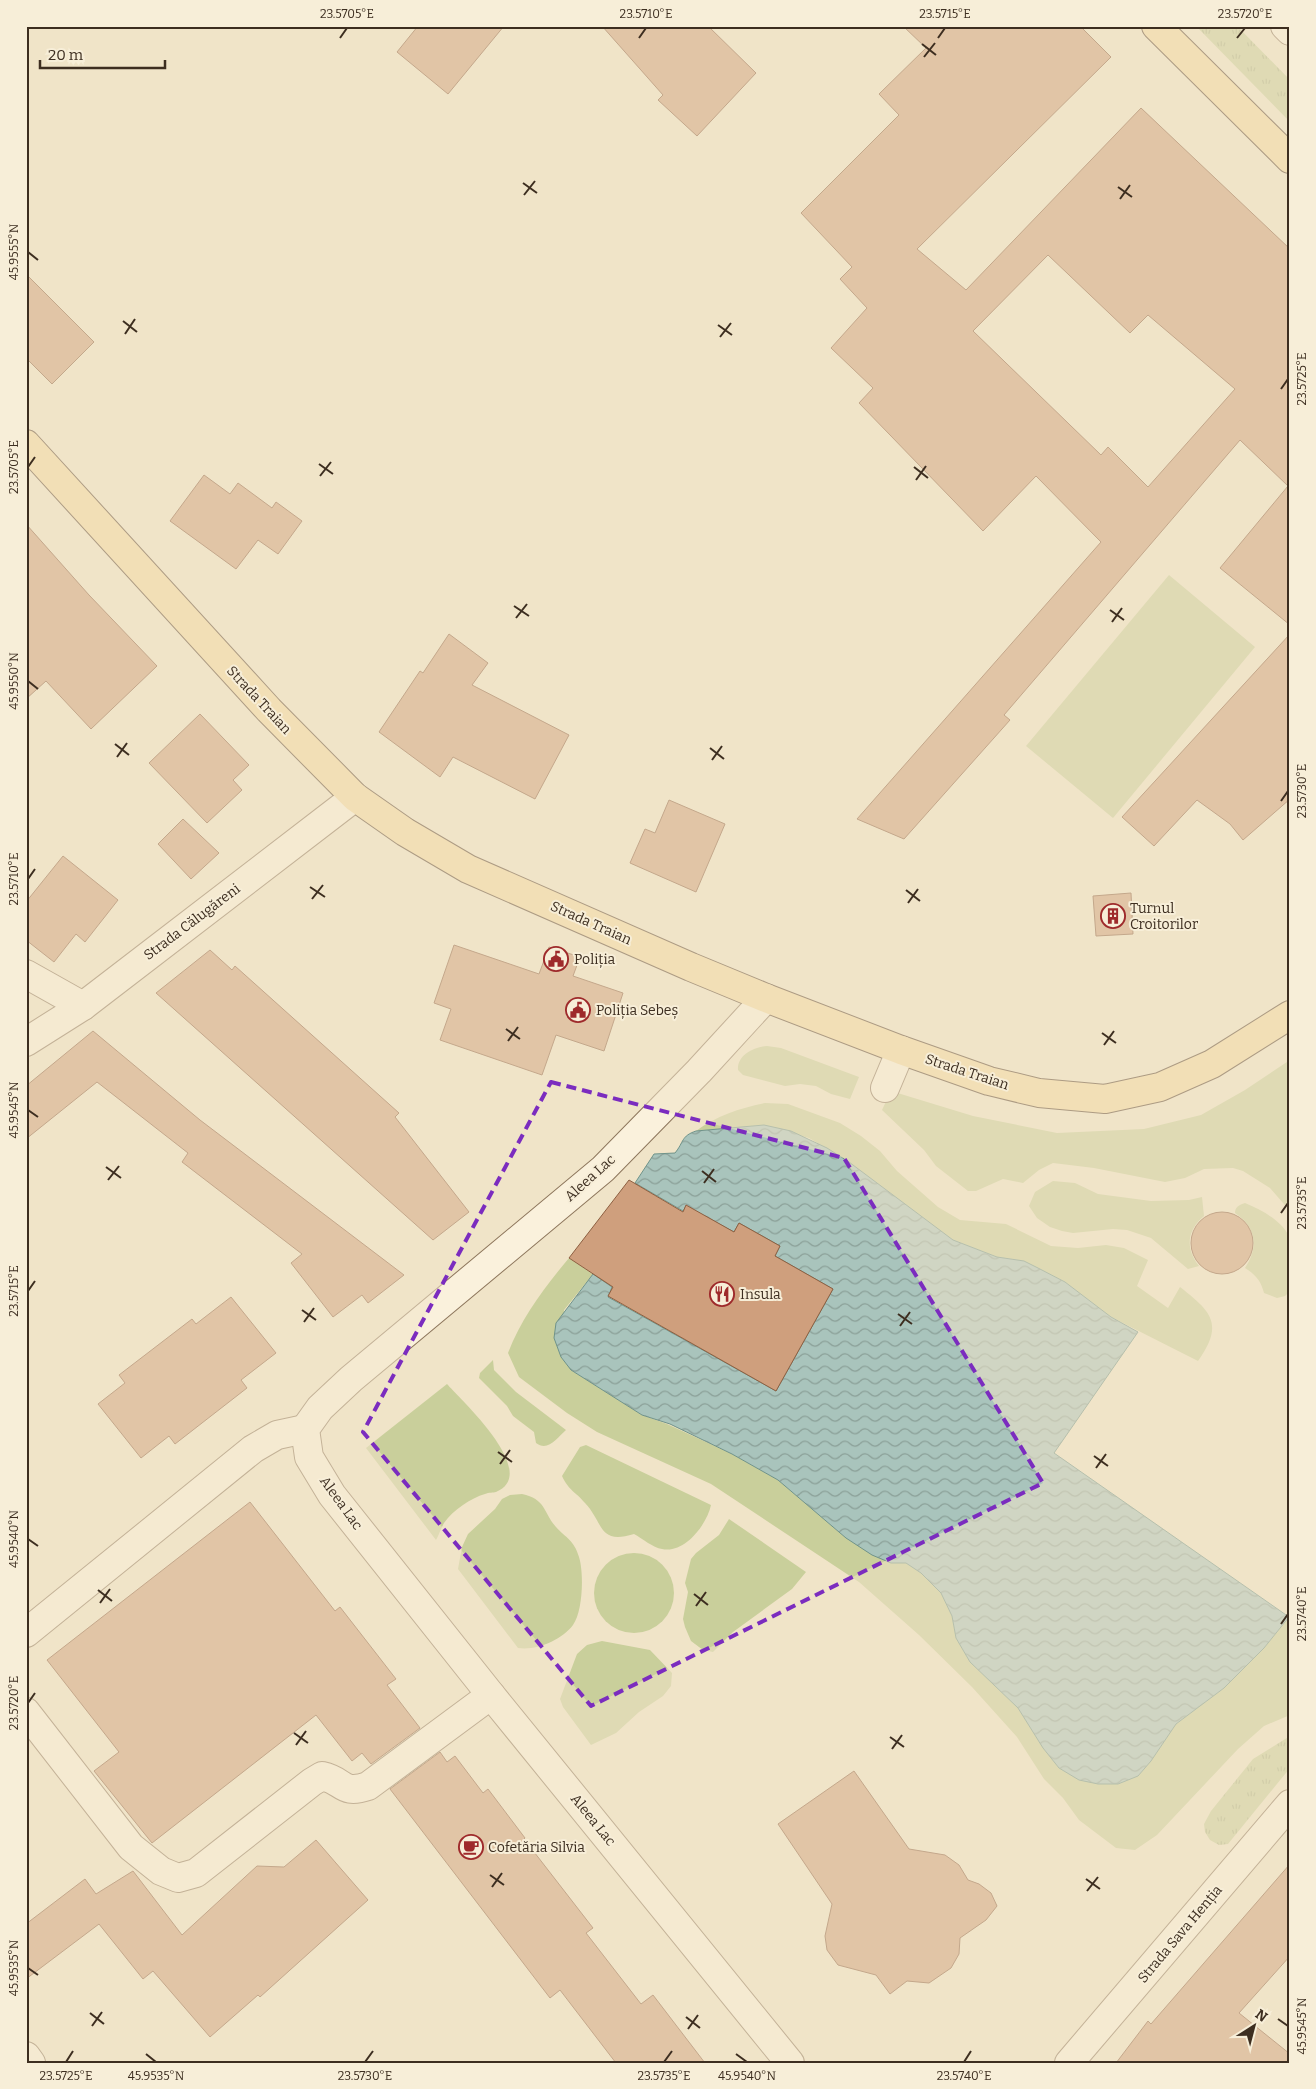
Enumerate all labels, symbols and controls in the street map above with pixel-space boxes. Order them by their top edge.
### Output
text: 23.5705°E [320,7,374,21]
text: 23.5710°E [620,7,672,21]
text: 23.5715°E [919,7,971,21]
text: 23.5720°E [1218,7,1272,21]
scale bar [40,38,165,70]
text: 20 m [48,46,84,64]
text: 45.9555°N [7,223,21,280]
text: 23.5725°E [1295,353,1309,405]
text: 23.5705°E [7,440,21,494]
text: 45.9550°N [7,652,21,710]
street label: Strada Traian [223,662,295,738]
text: 23.5730°E [1295,764,1309,818]
text: 23.5710°E [7,853,21,905]
street label: Strada Călugăreni [140,880,244,964]
street label: Strada Traian [548,898,634,949]
place label: Turnul Croitorilor [1130,900,1198,933]
building icon: Turnul Croitorilor [1100,903,1126,929]
public building icon: Poliția [543,946,569,972]
place label: Poliția [574,951,615,969]
public building icon: Poliția Sebeș [565,997,591,1023]
place label: Poliția Sebeș [596,1002,678,1020]
street label: Strada Traian [923,1050,1011,1094]
text: 45.9545°N [7,1081,21,1138]
street label: Aleea Lac [561,1151,619,1205]
text: 23.5735°E [1295,1176,1309,1230]
text: 23.5715°E [7,1265,21,1317]
restaurant icon: Insula [709,1281,735,1307]
place label: Insula [740,1286,781,1303]
street label: Aleea Lac [316,1473,366,1533]
text: 45.9540°N [7,1509,21,1568]
text: 23.5740°E [1295,1587,1309,1641]
text: 23.5720°E [7,1676,21,1730]
street label: Aleea Lac [567,1791,619,1849]
cafe icon: Cofetăria Silvia [458,1834,484,1860]
place label: Cofetăria Silvia [488,1839,585,1856]
street label: Strada Sava Henția [1134,1881,1227,1987]
text: 45.9535°N [7,1939,21,1996]
text: 45.9545°N [1295,1997,1309,2054]
north arrow [1228,2002,1278,2052]
text: N [1252,2006,1271,2026]
text: 23.5725°E [40,2069,92,2083]
text: 45.9535°N [128,2069,185,2083]
text: 23.5730°E [338,2069,392,2083]
text: 23.5735°E [637,2069,691,2083]
text: 45.9540°N [718,2069,777,2083]
text: 23.5740°E [937,2069,991,2083]

